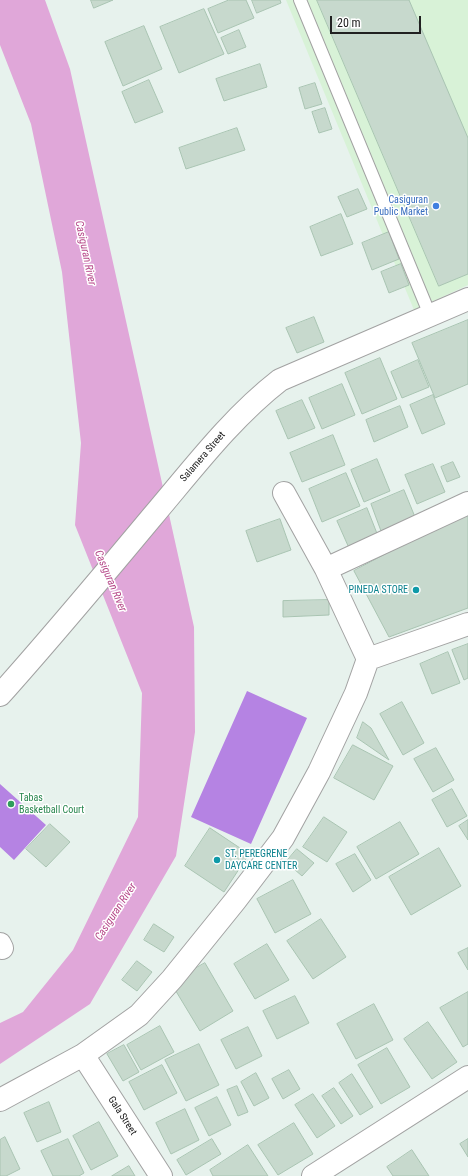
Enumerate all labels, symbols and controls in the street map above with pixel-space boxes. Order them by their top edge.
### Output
scale bar [332,8,423,34]
text: 20 m [337,16,361,30]
place label: Casiguran Public Market [374,194,428,218]
marker: Casiguran Public Market [431,201,441,211]
water label: Casiguran River [72,220,98,286]
street label: Salamera Street [178,429,228,485]
water label: Casiguran River [91,548,129,614]
place label: PINEDA STORE [349,584,408,596]
marker: PINEDA STORE [411,585,421,595]
place label: Tabas Basketball Court [19,792,84,816]
marker: Tabas Basketball Court [6,799,16,809]
place label: ST. PEREGRENE DAYCARE CENTER [225,848,297,872]
marker: ST. PEREGRENE DAYCARE CENTER [212,855,222,865]
water label: Casiguran River [93,881,139,943]
street label: Gala Street [105,1094,139,1138]

